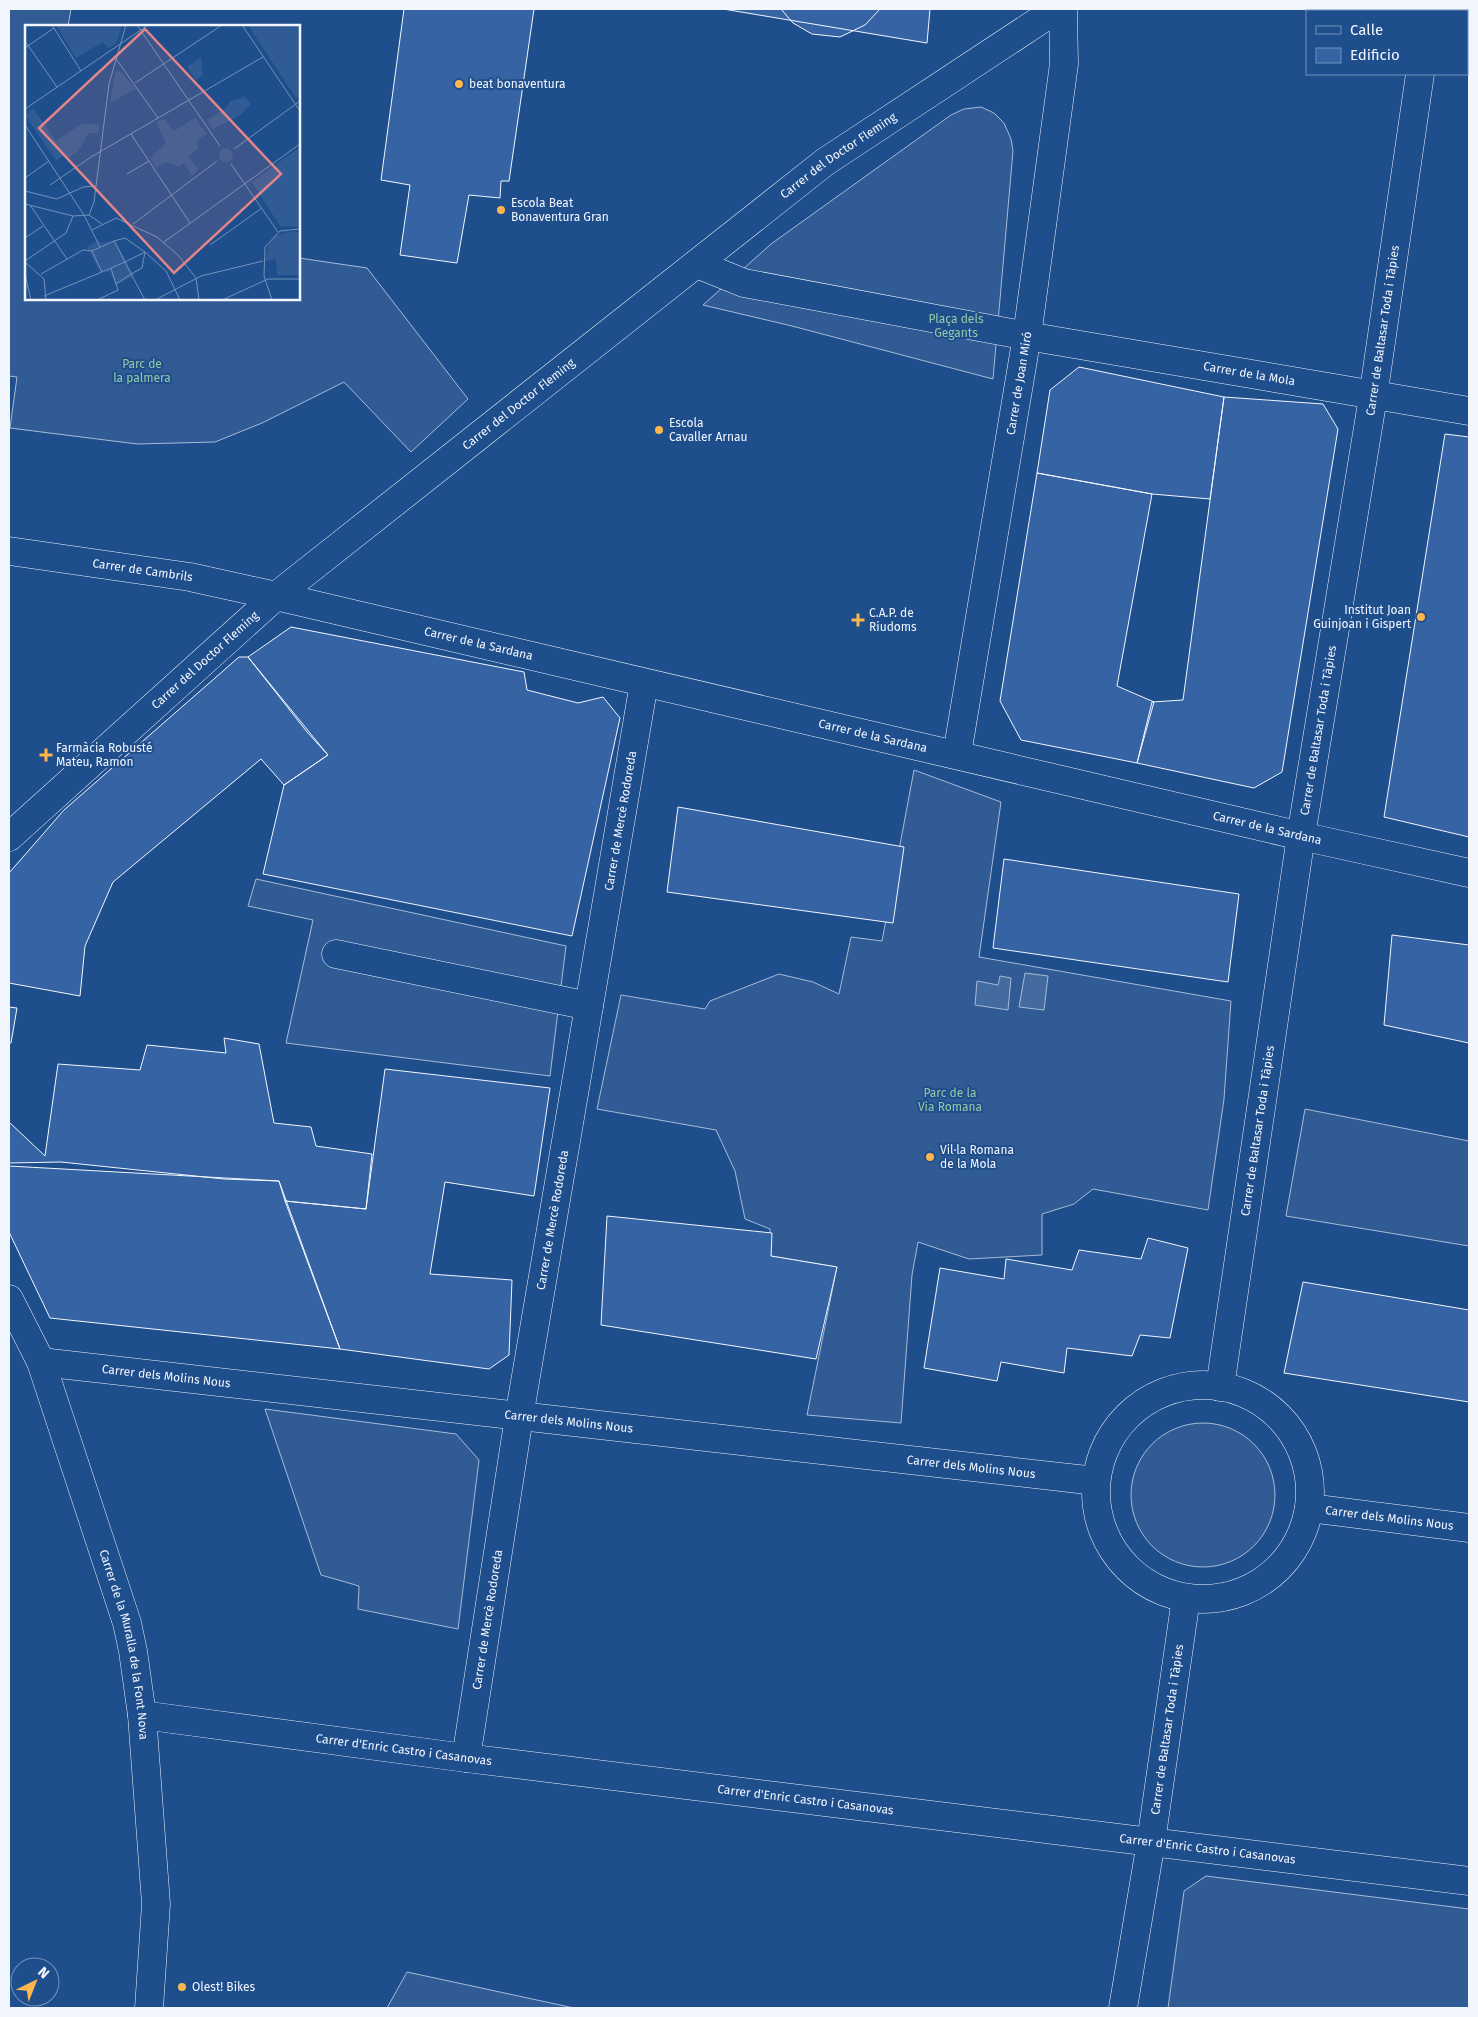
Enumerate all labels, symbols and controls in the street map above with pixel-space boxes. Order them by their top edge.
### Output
legend [1306,10,1468,75]
text: Calle [1350,21,1383,39]
inset map [25,25,300,300]
text: Edificio [1350,46,1400,64]
place label: beat bonaventura [469,77,566,91]
marker: beat bonaventura [453,78,465,90]
street label: Carrer del Doctor Fleming [777,109,900,202]
place label: Escola Beat Bonaventura Gran [511,196,609,224]
marker: Escola Beat Bonaventura Gran [495,204,507,216]
street label: Carrer de Baltasar Toda i Tàpies [1363,244,1402,417]
park label: Plaça dels Gegants [929,312,984,340]
street label: Carrer de Joan Miró [1004,331,1035,436]
street label: Carrer del Doctor Fleming [460,355,578,453]
park label: Parc de la palmera [113,357,171,385]
street label: Carrer de la Mola [1202,359,1296,388]
place label: Escola Cavaller Arnau [669,416,747,444]
marker: Escola Cavaller Arnau [653,424,665,436]
street label: Carrer de Cambrils [92,556,194,584]
place label: Institut Joan Guinjoan i Gispert [1313,603,1412,631]
place label: C.A.P. de Riudoms [869,606,917,634]
street label: Carrer del Doctor Fleming [149,608,262,712]
marker: Institut Joan Guinjoan i Gispert [1415,611,1427,623]
marker: C.A.P. de Riudoms [851,613,865,627]
street label: Carrer de la Sardana [423,624,534,663]
street label: Carrer de Baltasar Toda i Tàpies [1298,644,1339,816]
street label: Carrer de la Sardana [817,716,929,755]
place label: Farmàcia Robusté Mateu, Ramon [56,741,152,769]
marker: Farmàcia Robusté Mateu, Ramon [40,749,52,761]
street label: Carrer de Mercè Rodoreda [602,750,639,892]
street label: Carrer de la Sardana [1212,809,1323,847]
street label: Carrer de Baltasar Toda i Tàpies [1238,1044,1277,1217]
park label: Parc de la Via Romana [918,1086,982,1114]
place label: Vil·la Romana de la Mola [940,1143,1014,1171]
street label: Carrer de Mercè Rodoreda [534,1149,571,1291]
marker: Vil·la Romana de la Mola [924,1151,936,1163]
street label: Carrer dels Molins Nous [101,1362,232,1390]
street label: Carrer dels Molins Nous [504,1407,634,1436]
street label: Carrer dels Molins Nous [906,1453,1037,1481]
street label: Carrer dels Molins Nous [1324,1503,1455,1533]
street label: Carrer de la Muralla de la Font Nova [96,1548,151,1740]
street label: Carrer de Mercè Rodoreda [470,1549,505,1691]
street label: Carrer de Baltasar Toda i Tàpies [1148,1643,1186,1816]
street label: Carrer d'Enric Castro i Casanovas [315,1731,493,1768]
street label: Carrer d'Enric Castro i Casanovas [717,1782,895,1817]
street label: Carrer d'Enric Castro i Casanovas [1119,1831,1297,1867]
north arrow [10,1957,60,2007]
text: N [34,1963,53,1982]
place label: Olest! Bikes [192,1980,256,1994]
marker: Olest! Bikes [176,1981,188,1993]

